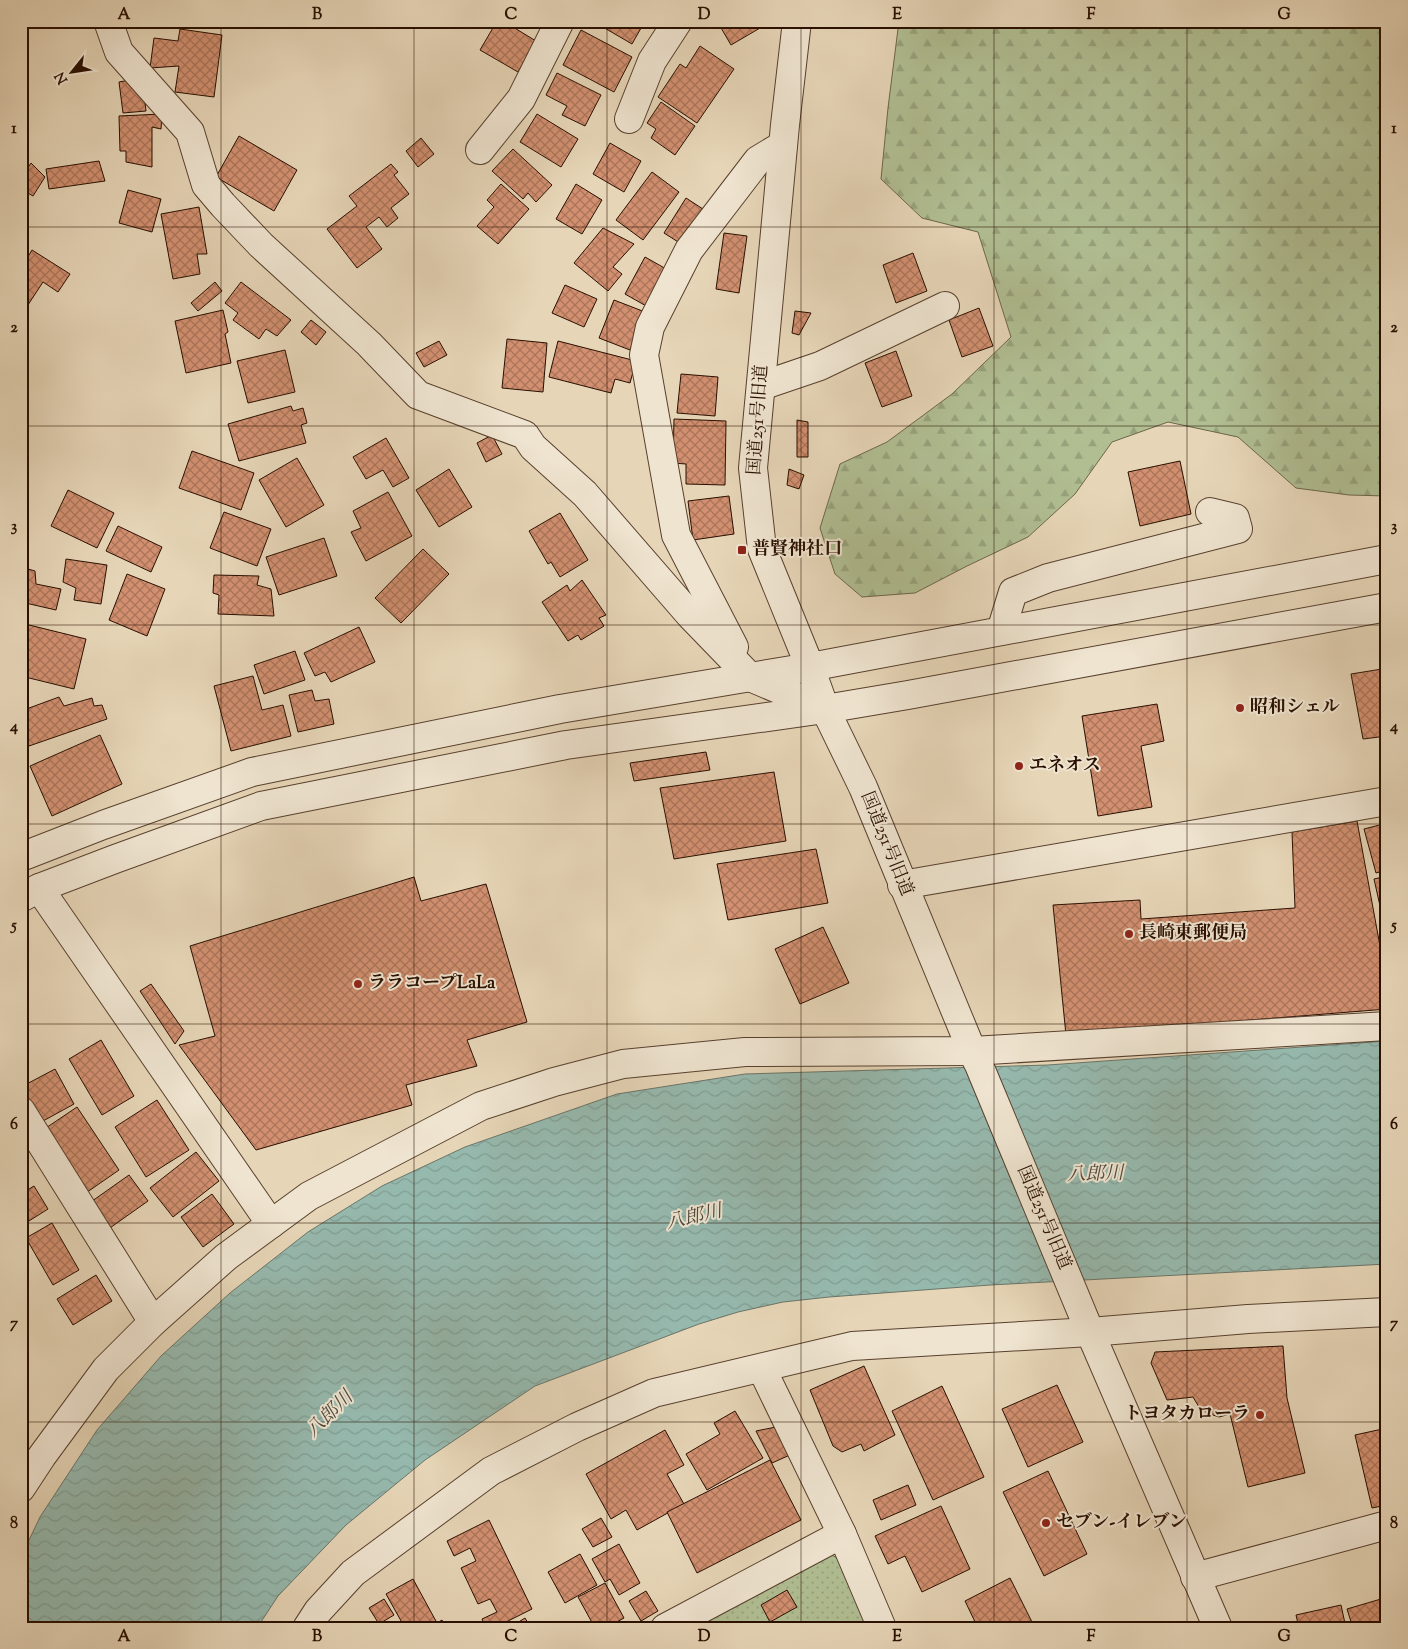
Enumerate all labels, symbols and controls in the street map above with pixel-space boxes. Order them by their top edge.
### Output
text: A [118,4,131,27]
text: B [312,4,322,27]
text: C [505,4,518,27]
text: D [698,4,711,27]
text: E [892,4,902,27]
text: F [1087,4,1096,27]
text: G [1277,4,1291,27]
north arrow [48,48,98,98]
text: N [51,68,74,87]
text: 1 [11,118,17,141]
text: 1 [1391,118,1397,141]
text: 2 [10,317,18,340]
text: 2 [1390,317,1398,340]
street label: 国道251号旧道 [742,364,776,476]
text: 3 [11,516,18,539]
text: 3 [1391,516,1398,539]
place label: 普賢神社口 [752,537,842,563]
marker: 普賢神社口 [736,544,748,556]
place label: 昭和シェル [1250,695,1340,721]
marker: 昭和シェル [1234,702,1246,714]
text: 4 [9,716,18,739]
text: 4 [1389,716,1398,739]
place label: エネオス [1029,753,1101,779]
marker: エネオス [1013,760,1025,772]
street label: 国道251号旧道 [853,788,919,900]
text: 5 [9,915,17,938]
text: 5 [1389,915,1397,938]
place label: 長崎東郵便局 [1139,921,1247,947]
marker: 長崎東郵便局 [1123,928,1135,940]
place label: ララコープLaLa [368,971,496,997]
marker: ララコープLaLa [352,978,364,990]
text: 6 [10,1114,18,1137]
text: 6 [1390,1114,1398,1137]
water label: 八郎川 [1066,1160,1126,1189]
street label: 国道251号旧道 [1009,1162,1077,1274]
water label: 八郎川 [663,1198,727,1238]
text: 7 [10,1313,19,1336]
text: 7 [1390,1313,1399,1336]
water label: 八郎川 [300,1384,361,1445]
place label: トヨタカローラ [1124,1402,1250,1428]
marker: トヨタカローラ [1254,1409,1266,1421]
place label: セブン-イレブン [1056,1510,1187,1536]
text: 8 [10,1513,18,1536]
text: 8 [1390,1513,1398,1536]
marker: セブン-イレブン [1040,1517,1052,1529]
text: A [118,1626,131,1649]
text: B [312,1626,322,1649]
text: C [505,1626,518,1649]
text: D [698,1626,711,1649]
text: E [892,1626,902,1649]
text: F [1087,1626,1096,1649]
text: G [1277,1626,1291,1649]

